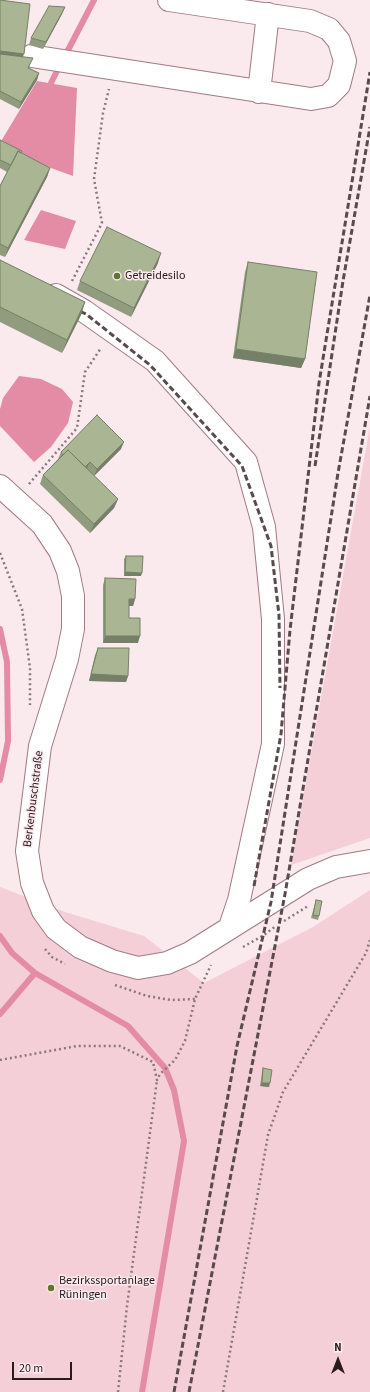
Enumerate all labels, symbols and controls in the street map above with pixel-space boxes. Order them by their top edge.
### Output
place label: Getreidesilo [125,269,185,283]
marker: Getreidesilo [112,271,122,281]
street label: Berkenbuschstraße [21,750,47,848]
place label: Bezirkssportanlage Rüningen [59,1274,155,1302]
marker: Bezirkssportanlage Rüningen [46,1283,56,1293]
north arrow [318,1340,358,1380]
text: N [334,1340,342,1355]
scale bar [14,1354,74,1380]
text: 20 m [19,1360,43,1377]

